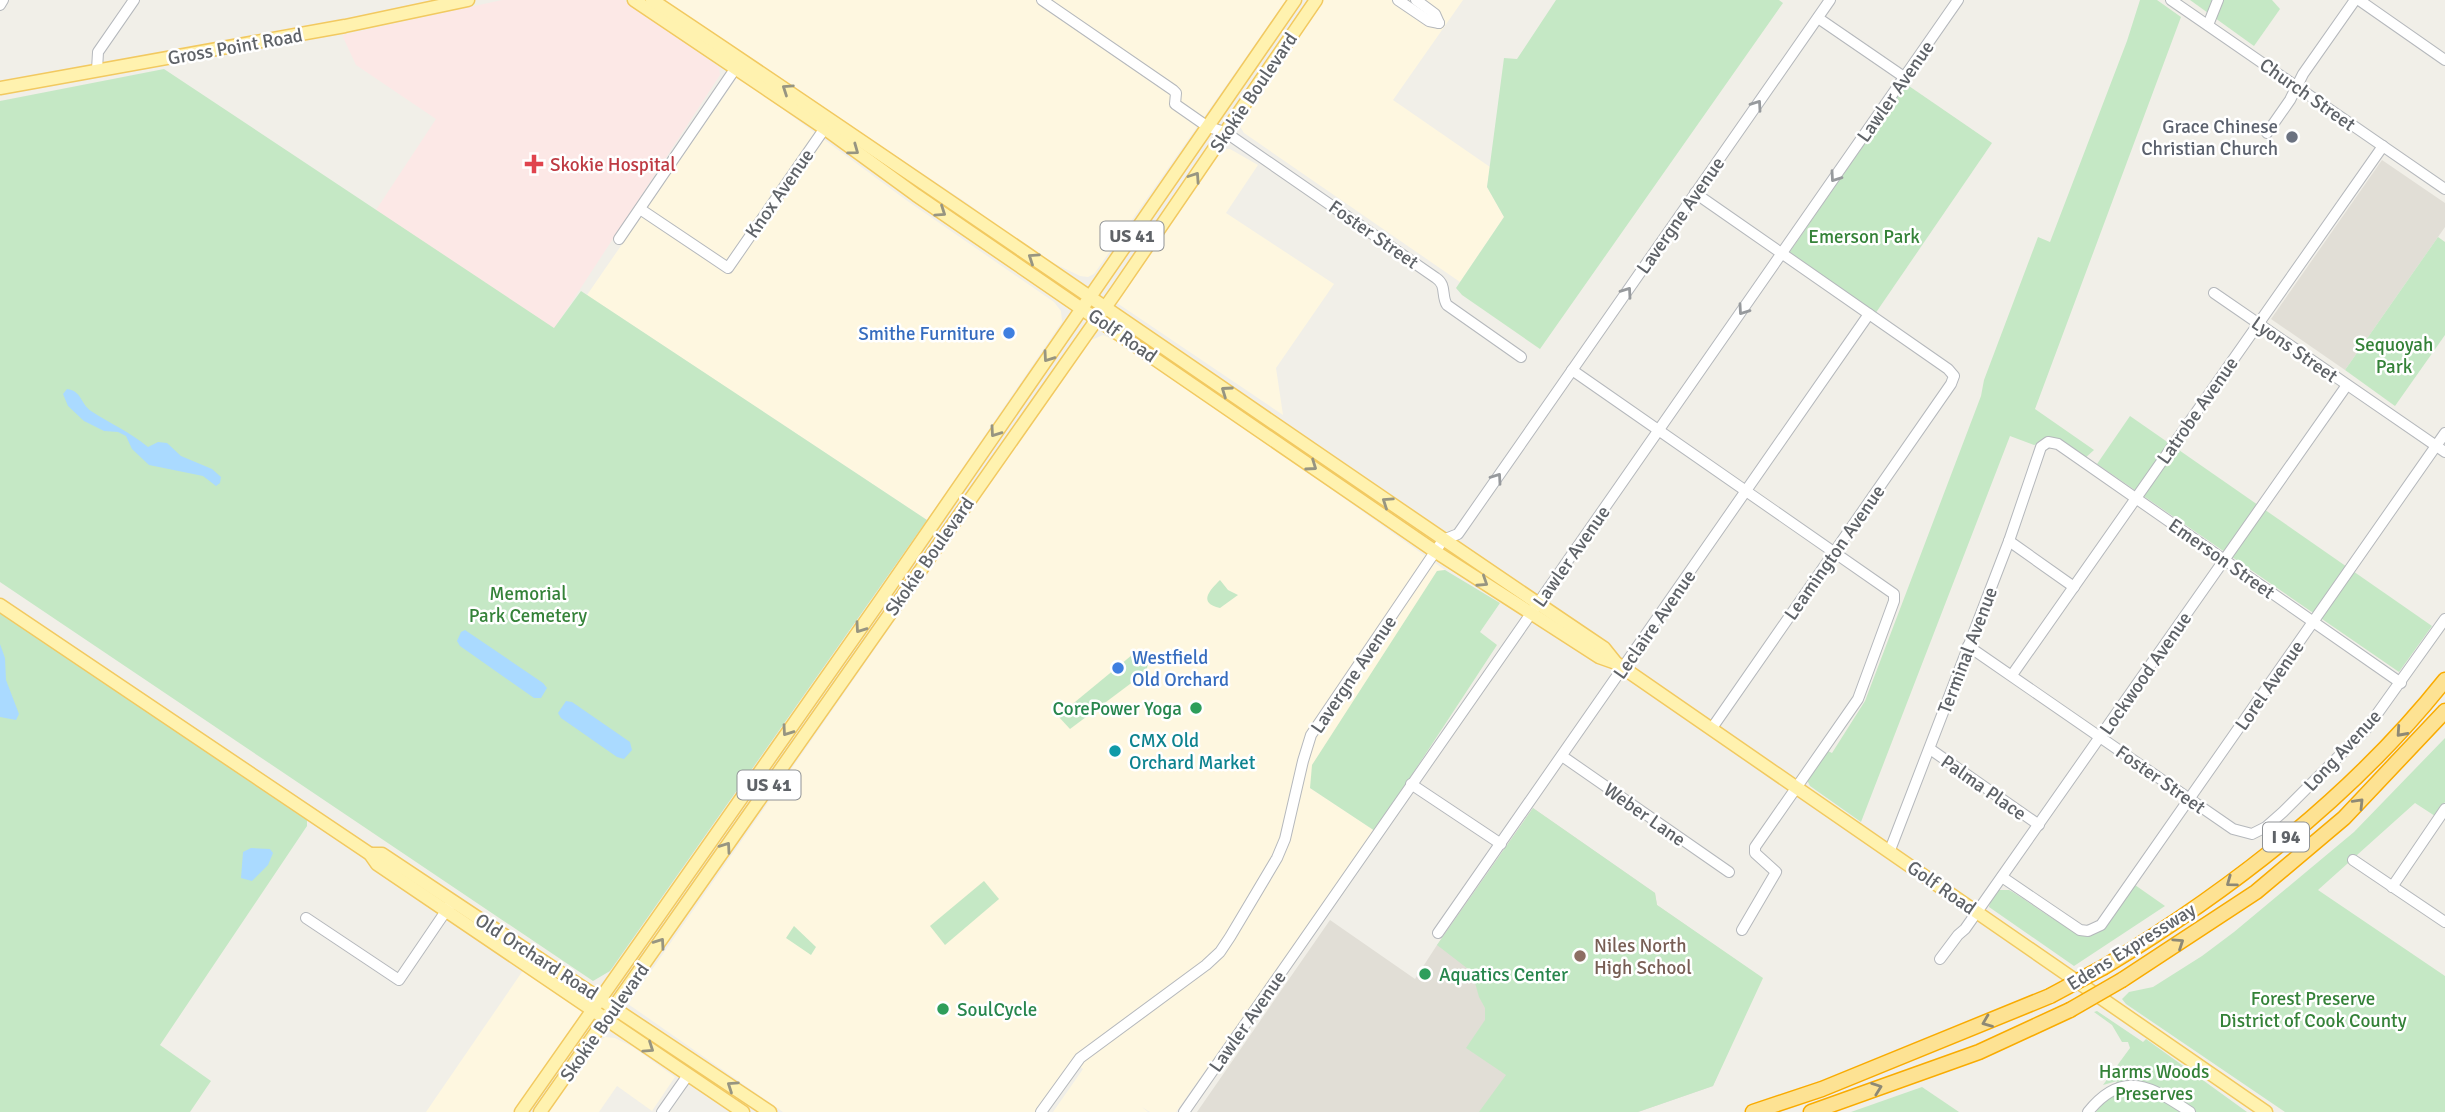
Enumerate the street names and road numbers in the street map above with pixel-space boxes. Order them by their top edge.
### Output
street label: Gross Point Road [166,23,305,71]
street label: Skokie Boulevard [1205,28,1303,157]
street label: Lawler Avenue [1852,36,1940,147]
street label: Church Street [2255,53,2360,137]
street label: Knox Avenue [740,144,819,243]
street label: Lavergne Avenue [1632,152,1730,279]
street label: Foster Street [1324,195,1423,275]
road number: US 41 [1100,222,1164,250]
street label: Golf Road [1083,303,1162,368]
street label: Lyons Street [2247,311,2343,389]
street label: Latrobe Avenue [2152,352,2244,469]
street label: Leamington Avenue [1779,480,1890,625]
street label: Skokie Boulevard [880,493,980,621]
street label: Lawler Avenue [1528,501,1616,612]
street label: Emerson Street [2163,513,2280,605]
street label: Leclaire Avenue [1608,565,1701,684]
street label: Terminal Avenue [1933,584,2003,717]
street label: Lockwood Avenue [2094,607,2197,740]
street label: Lavergne Avenue [1305,611,1402,738]
street label: Lorel Avenue [2230,636,2310,735]
street label: Long Avenue [2299,705,2387,797]
street label: Foster Street [2111,740,2210,820]
street label: Palma Place [1936,750,2031,826]
road number: US 41 [738,770,800,800]
street label: Weber Lane [1599,778,1690,852]
road number: I 94 [2263,822,2309,852]
street label: Golf Road [1902,855,1981,920]
street label: Edens Expressway [2063,898,2200,996]
street label: Old Orchard Road [470,908,603,1006]
street label: Skokie Boulevard [555,959,655,1087]
street label: Lawler Avenue [1204,966,1292,1077]

